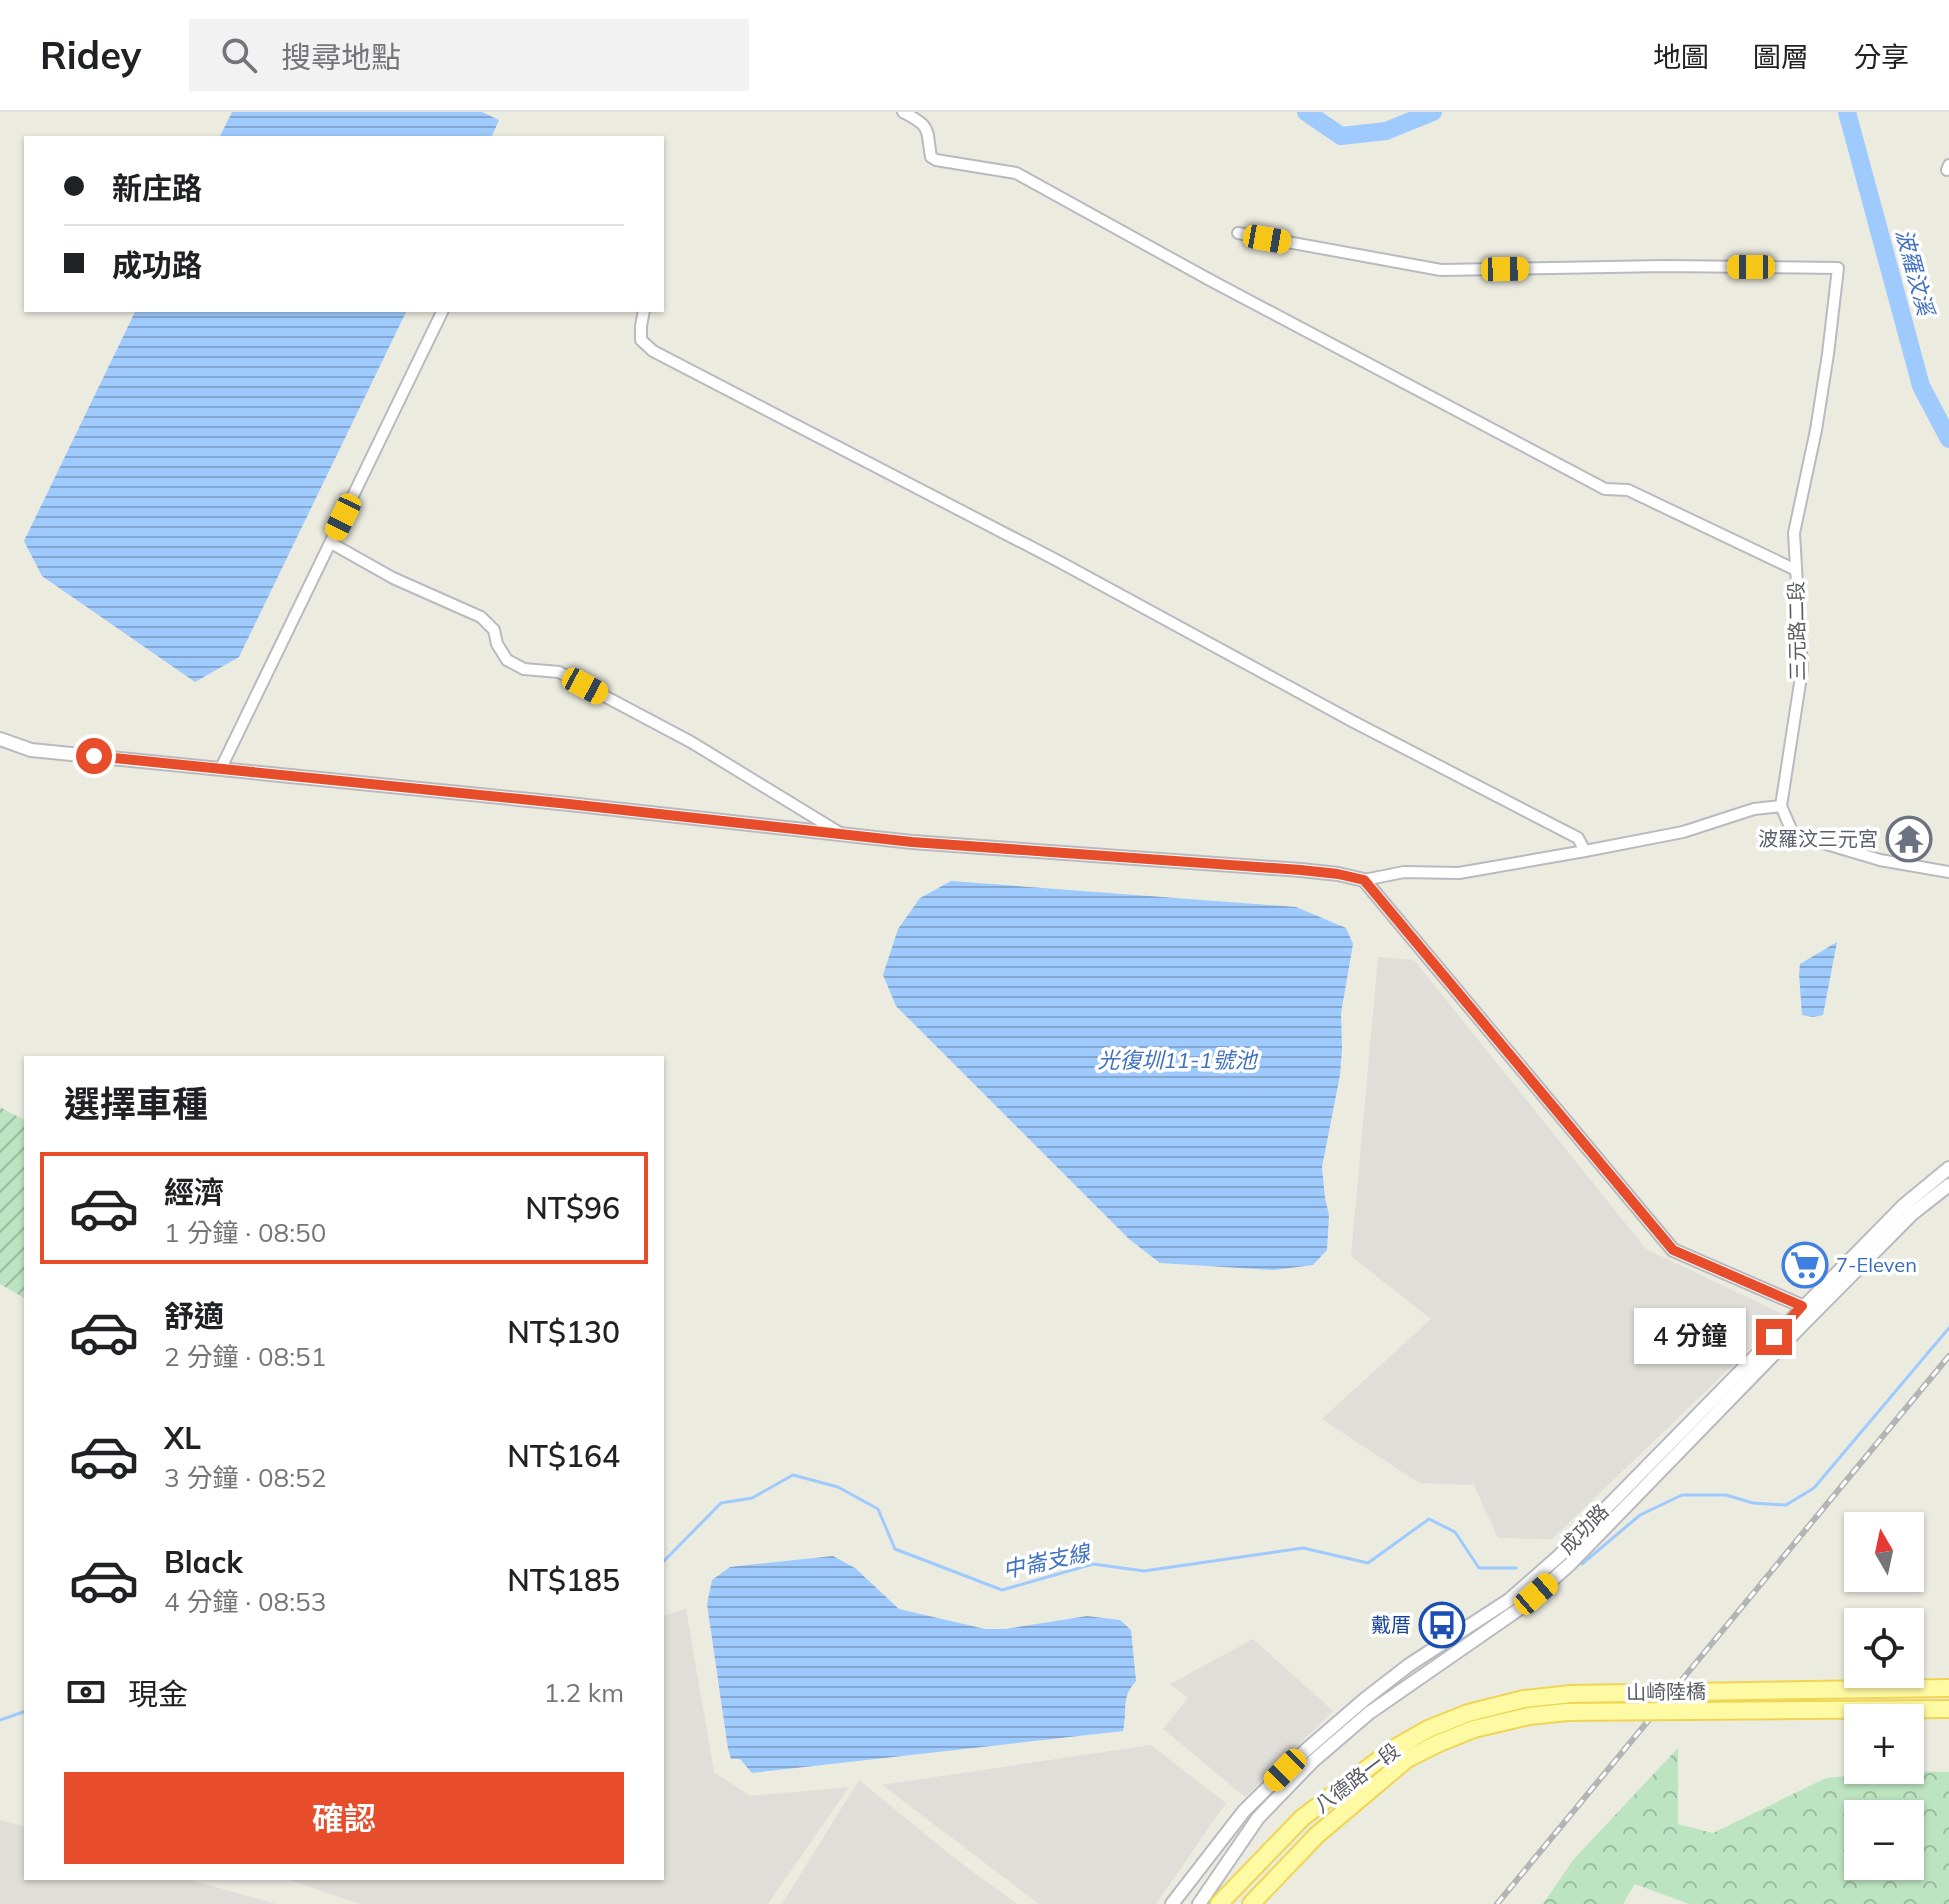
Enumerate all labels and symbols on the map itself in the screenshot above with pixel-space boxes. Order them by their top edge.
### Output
car [1241,223,1293,255]
water label: 波羅汶溪 [1890,226,1941,321]
car [1727,255,1775,279]
car [1481,257,1529,281]
car [322,490,364,544]
street label: 三元路二段 [1783,581,1810,681]
car [558,664,612,708]
route start [76,738,112,774]
temple icon: 波羅汶三元宮 [1885,815,1933,863]
place label: 波羅汶三元宮 [1758,826,1878,851]
water label: 光復圳11-1號池 [1097,1046,1259,1074]
supermarket icon: 7-Eleven [1781,1241,1829,1289]
place label: 7-Eleven [1836,1252,1917,1277]
callout: 4 分鐘 [1634,1309,1746,1365]
route end [1756,1319,1792,1355]
street label: 成功路 [1554,1498,1613,1559]
north arrow [1844,1512,1924,1592]
water label: 中崙支線 [1000,1538,1095,1584]
car [1510,1569,1562,1619]
bus stop icon: 戴厝 [1418,1601,1466,1649]
place label: 戴厝 [1371,1612,1411,1637]
street label: 山崎陸橋 [1626,1678,1706,1705]
street label: 八德路一段 [1309,1738,1404,1818]
car [1260,1745,1310,1795]

